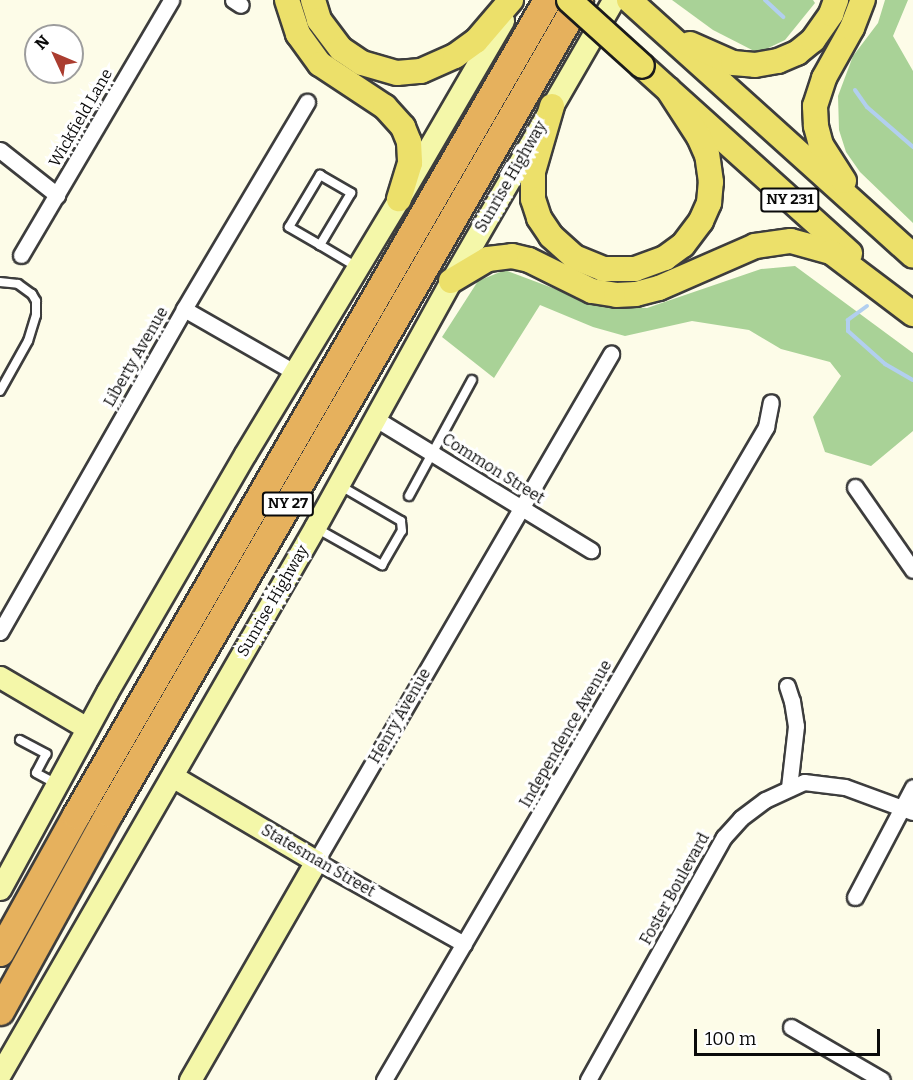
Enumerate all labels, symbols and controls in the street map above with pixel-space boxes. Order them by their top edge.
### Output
north arrow [24,24,84,84]
text: N [31,31,53,54]
street label: Wickfield Lane [45,66,117,170]
street label: Sunrise Highway [471,118,551,236]
road number: NY 231 [760,188,820,212]
street label: Liberty Avenue [100,304,172,410]
street label: Common Street [438,430,548,508]
road number: NY 27 [261,492,315,516]
street label: Sunrise Highway [233,542,313,660]
street label: Independence Avenue [516,657,616,811]
street label: Henry Avenue [365,665,435,767]
street label: Statesman Street [258,821,378,901]
street label: Foster Boulevard [636,830,714,948]
scale bar [697,1017,883,1055]
text: 100 m [705,1028,756,1050]

